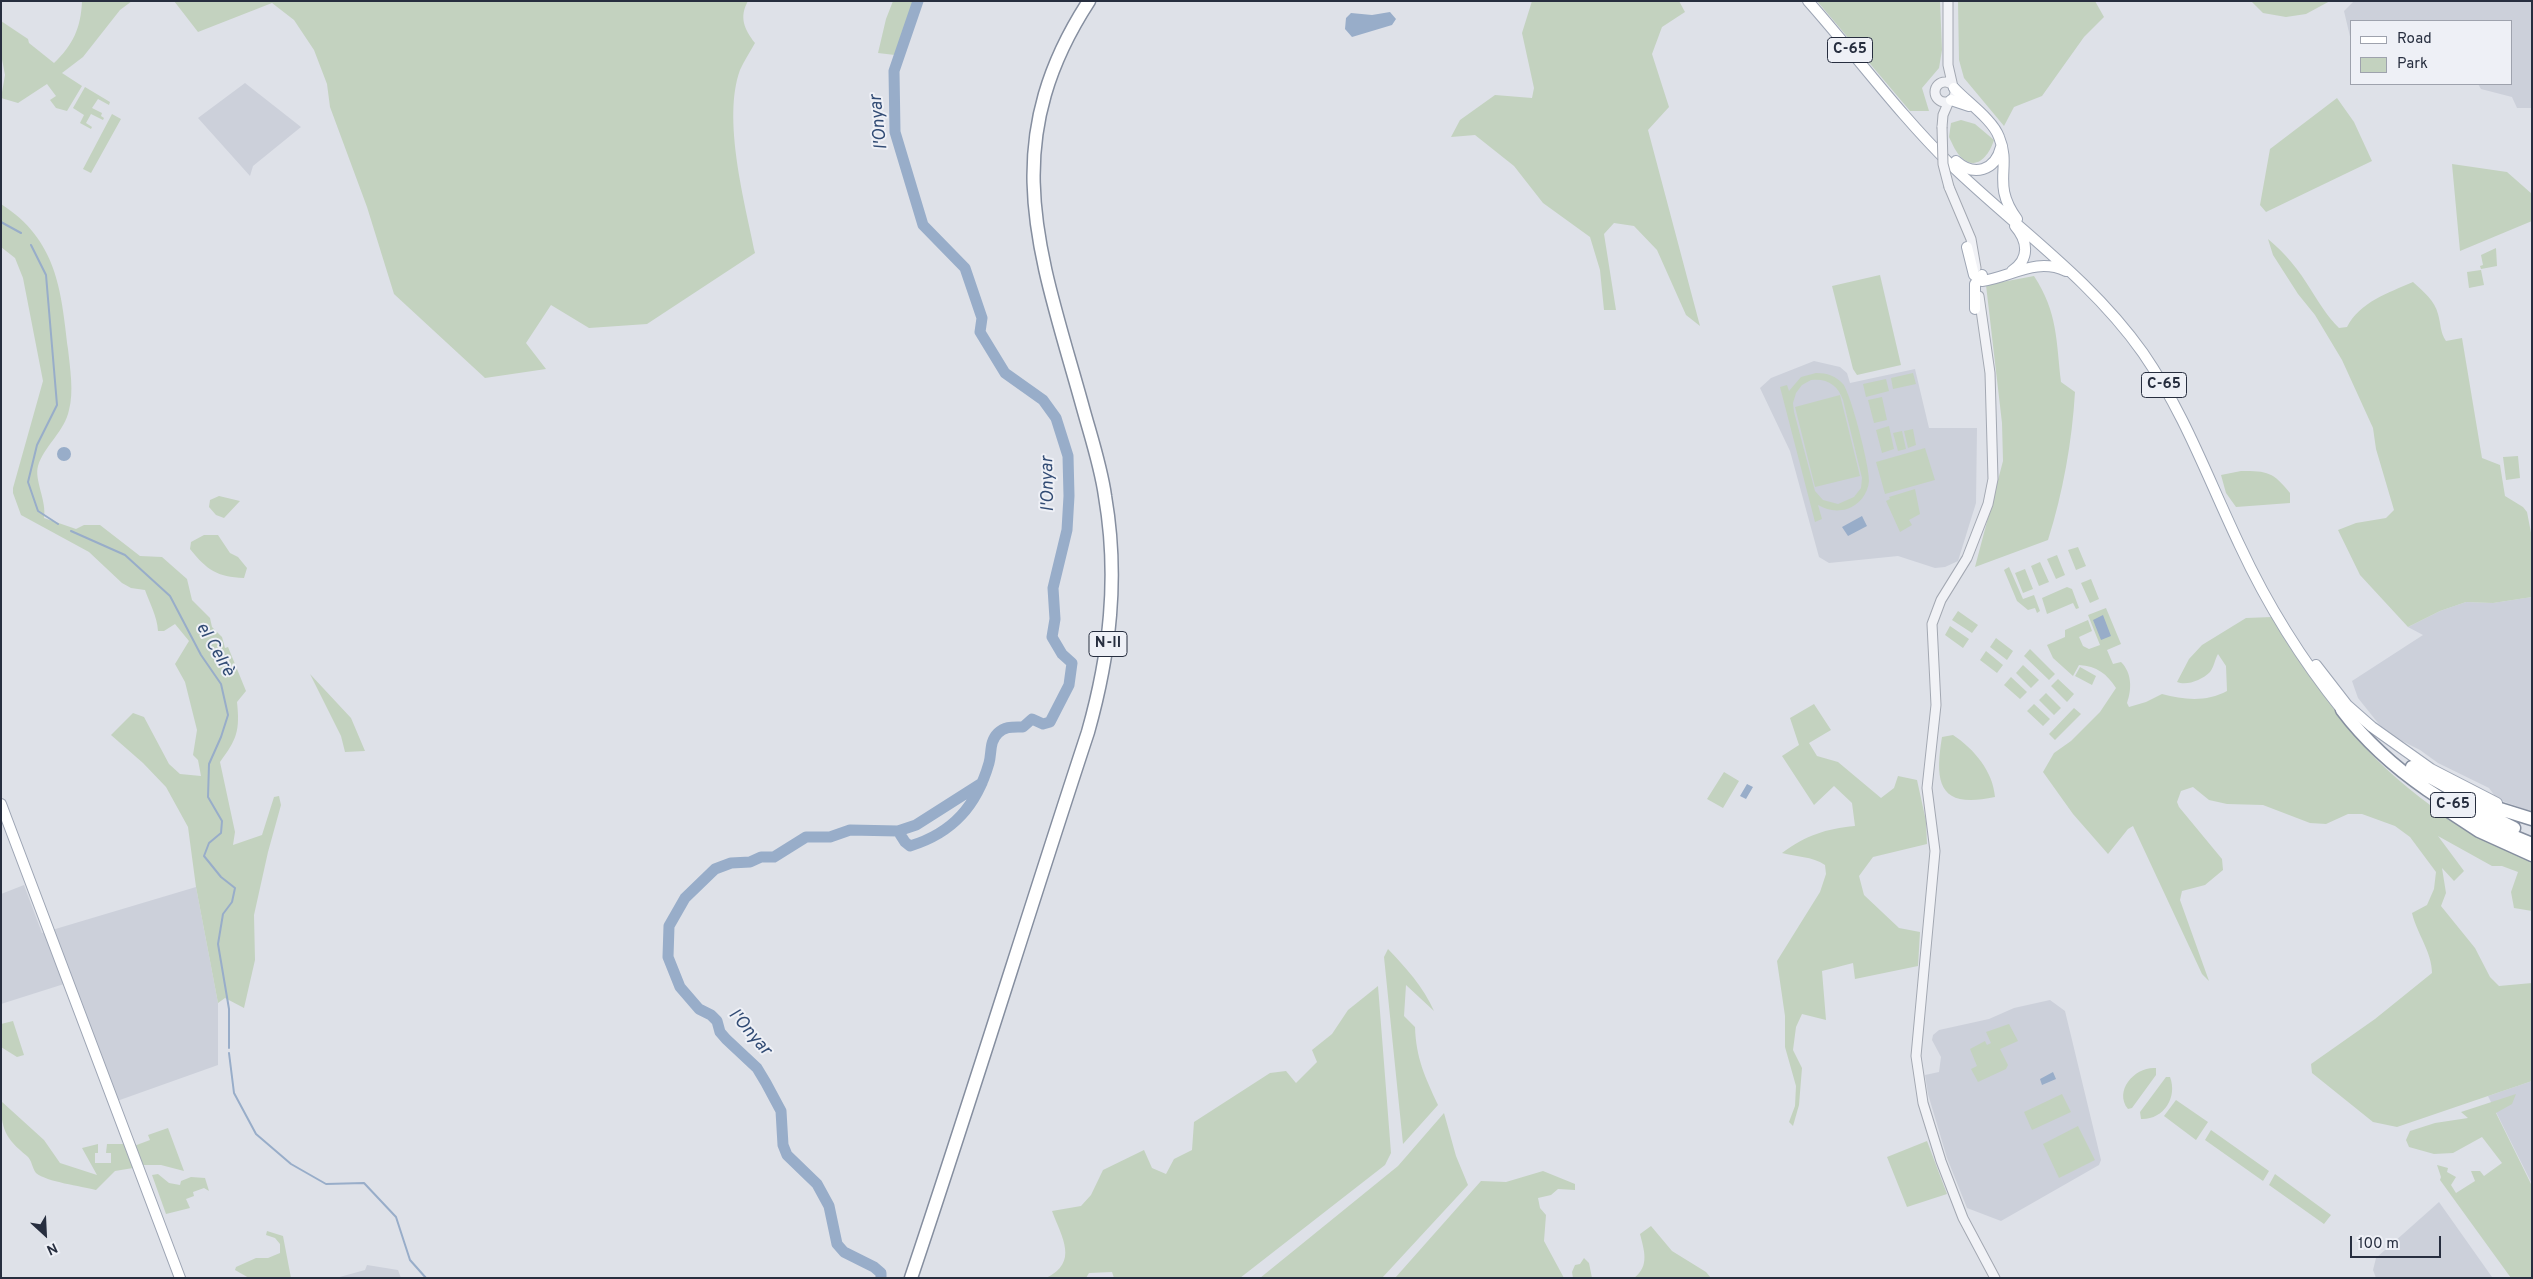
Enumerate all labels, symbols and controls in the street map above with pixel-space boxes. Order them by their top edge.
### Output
legend [2350,20,2513,85]
text: Road [2397,30,2432,49]
road number: C-65 [1828,38,1872,62]
text: Park [2397,55,2428,74]
water label: l'Onyar [866,93,894,151]
road number: C-65 [2142,372,2186,398]
water label: l'Onyar [1038,456,1060,512]
water label: el Celrè [190,619,238,681]
road number: N-II [1089,632,1127,656]
road number: C-65 [2430,792,2476,818]
water label: l'Onyar [723,1005,775,1061]
north arrow [20,1209,70,1259]
scale bar [2353,1226,2444,1258]
text: 100 m [2358,1235,2399,1254]
text: N [43,1238,60,1258]

